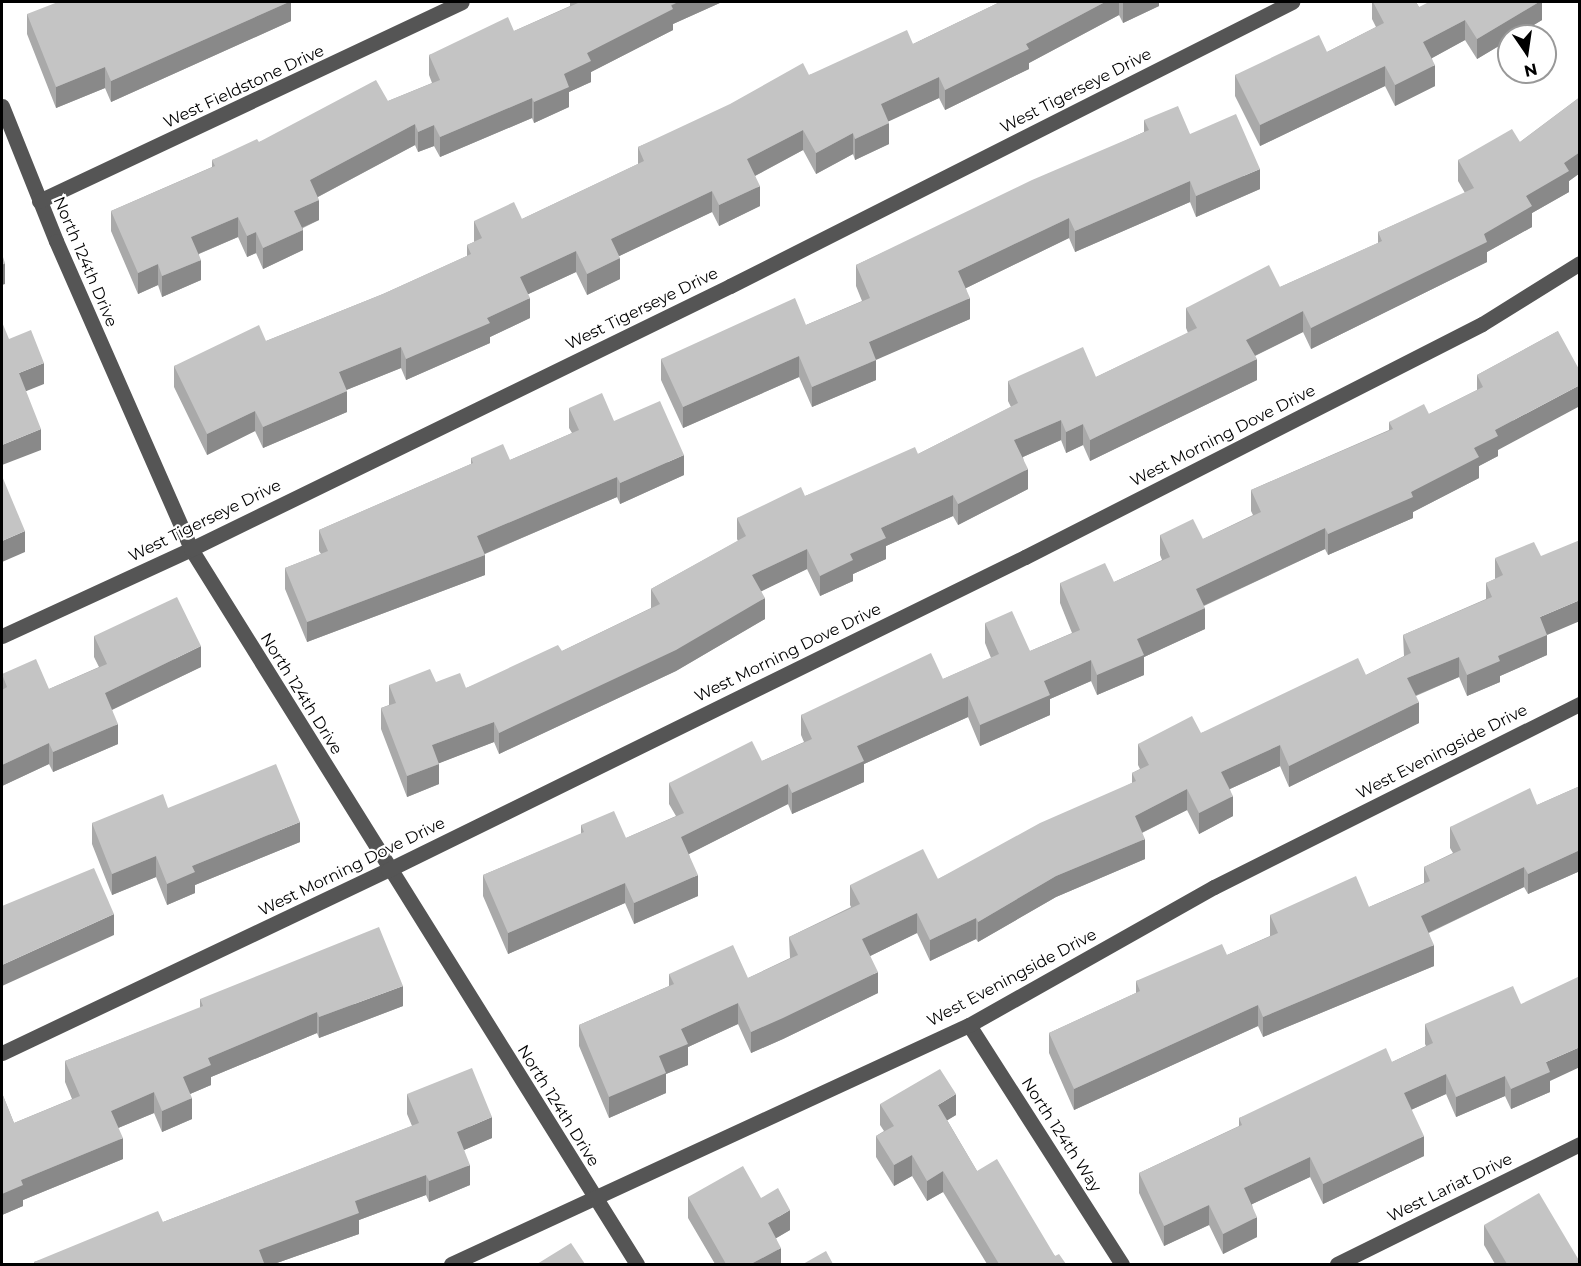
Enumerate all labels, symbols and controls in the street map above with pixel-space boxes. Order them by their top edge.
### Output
north arrow [1497,24,1557,84]
street label: West Fieldstone Drive [161,41,327,133]
street label: West Tigerseye Drive [997,45,1155,137]
text: N [1522,59,1539,81]
street label: North 124th Drive [49,194,121,330]
street label: West Tigerseye Drive [563,264,721,354]
street label: West Morning Dove Drive [1127,381,1319,491]
street label: West Tigerseye Drive [126,476,284,566]
street label: West Morning Dove Drive [692,599,884,707]
street label: North 124th Drive [256,630,346,758]
street label: West Eveningside Drive [1353,700,1531,804]
street label: West Morning Dove Drive [256,813,448,921]
street label: West Eveningside Drive [924,925,1100,1031]
street label: North 124th Drive [513,1042,603,1170]
street label: North 124th Way [1017,1074,1105,1196]
street label: West Lariat Drive [1384,1149,1516,1227]

